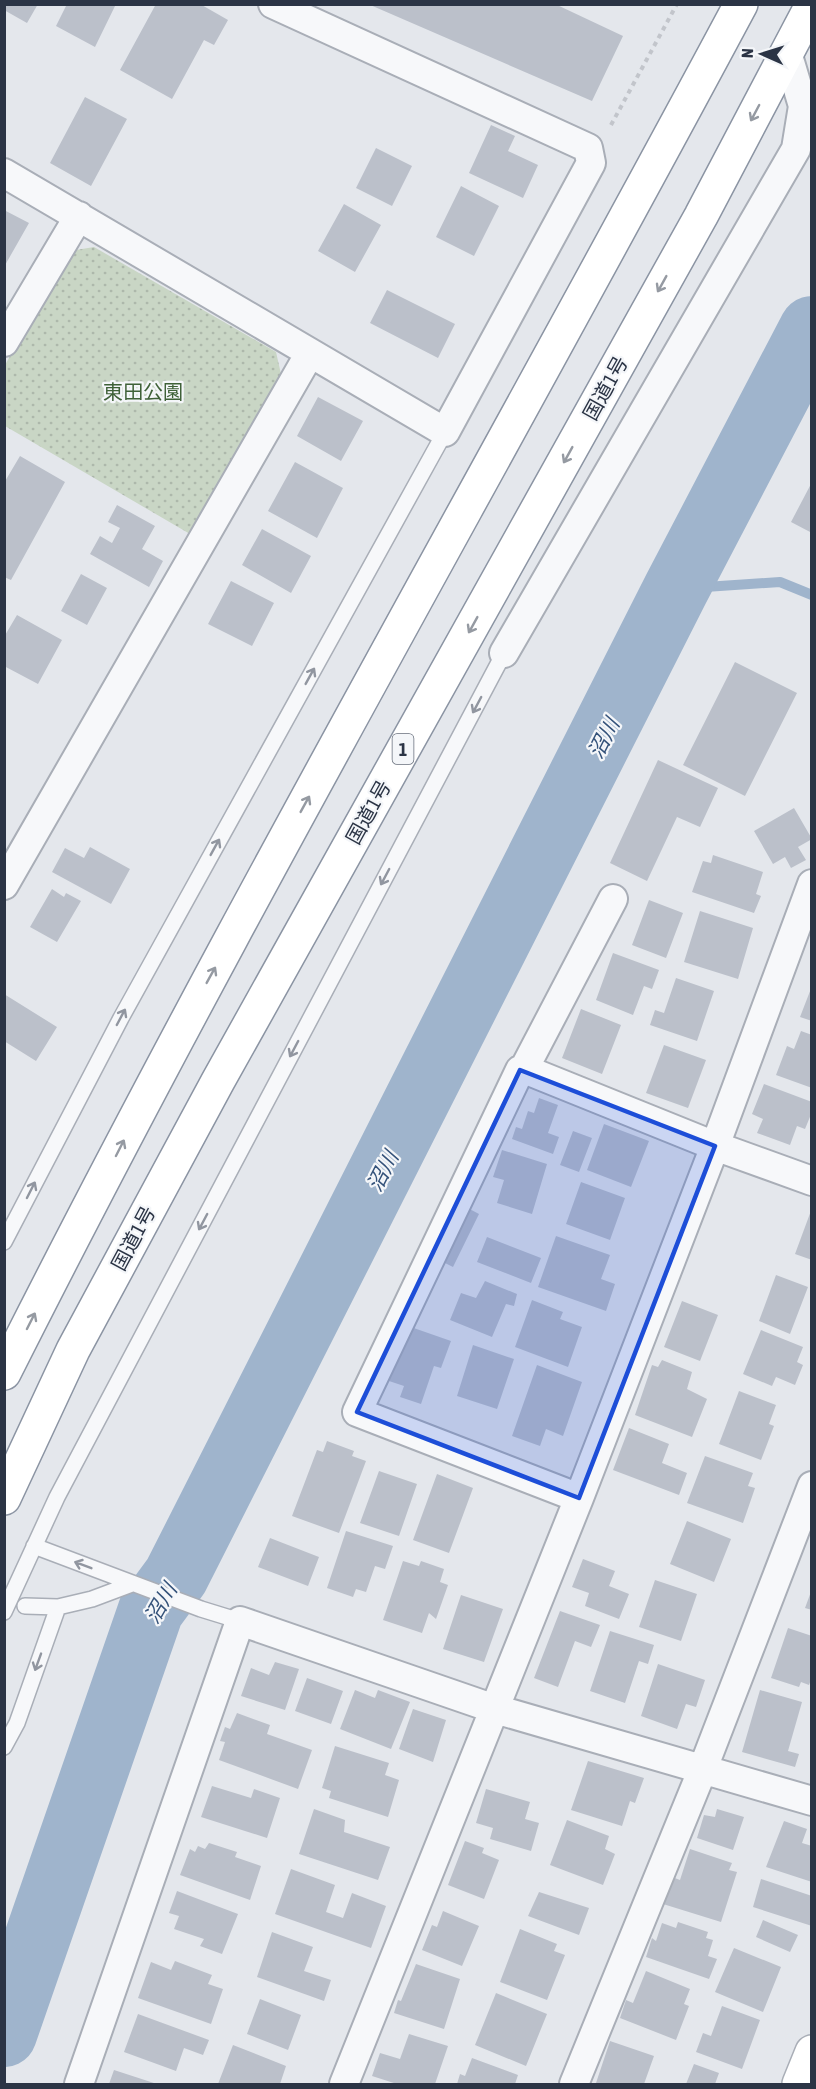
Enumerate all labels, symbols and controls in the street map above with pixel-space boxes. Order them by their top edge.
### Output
north arrow [732,24,792,84]
text: N [738,48,756,58]
one-way arrow [749,103,760,121]
one-way arrow [656,276,668,293]
street label: 国道1号 [578,352,632,424]
park label: 東田公園 [103,380,183,403]
one-way arrow [561,446,573,463]
one-way arrow [467,616,479,633]
one-way arrow [304,668,316,685]
one-way arrow [471,695,482,713]
water label: 沼川 [583,712,624,762]
road number: 1 [392,734,414,764]
street label: 国道1号 [341,776,395,848]
one-way arrow [300,796,311,814]
one-way arrow [210,838,222,855]
one-way arrow [379,868,391,885]
one-way arrow [206,967,217,985]
one-way arrow [115,1009,127,1026]
one-way arrow [288,1040,300,1057]
one-way arrow [115,1139,126,1157]
water label: 沼川 [362,1145,403,1195]
one-way arrow [26,1182,38,1200]
street label: 国道1号 [107,1202,159,1274]
one-way arrow [197,1212,208,1230]
one-way arrow [25,1312,37,1330]
one-way arrow [74,1558,93,1569]
water label: 沼川 [139,1577,182,1627]
one-way arrow [32,1652,43,1671]

